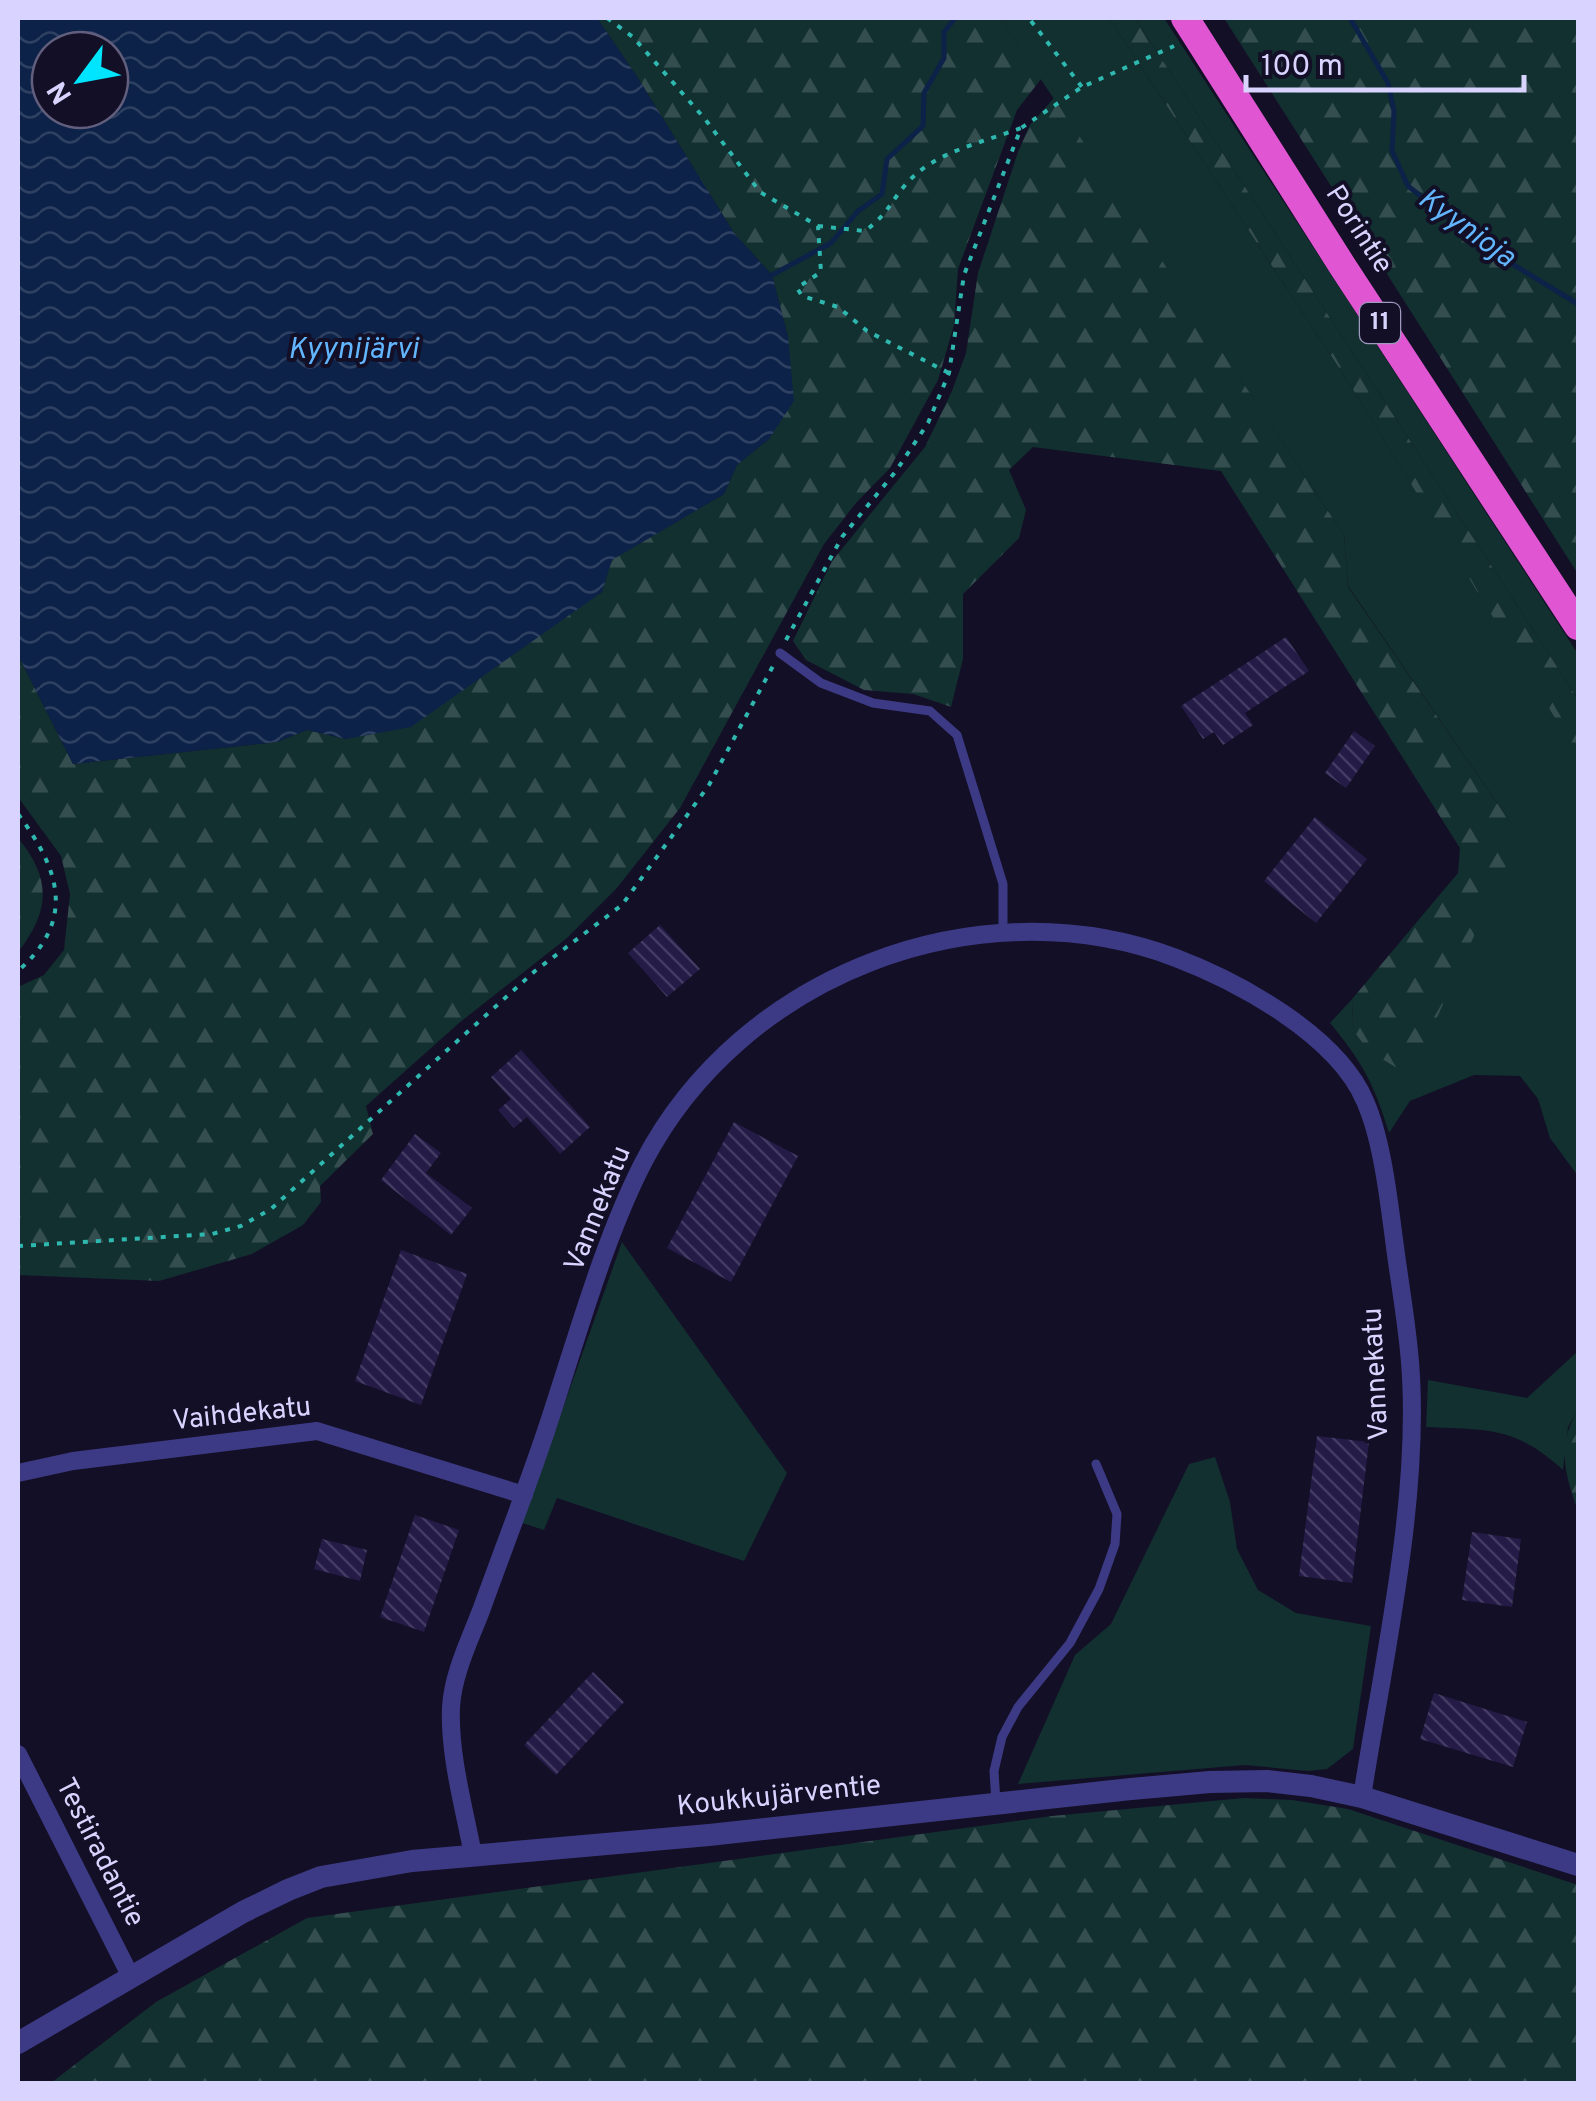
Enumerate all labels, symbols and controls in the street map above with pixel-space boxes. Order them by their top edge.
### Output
north arrow [30,30,130,130]
scale bar [1246,30,1524,92]
text: 100 m [1261,49,1343,86]
text: N [41,74,82,110]
street label: Porintie [1316,179,1400,281]
water label: Kyynioja [1410,181,1522,277]
road number: 11 [1360,303,1400,343]
water label: Kyynijärvi [288,332,420,369]
street label: Vannekatu [557,1141,641,1277]
street label: Vannekatu [1356,1307,1398,1441]
street label: Vaihdekatu [171,1390,313,1440]
street label: Koukkujärventie [675,1768,883,1826]
street label: Testiradantie [46,1772,152,1934]

